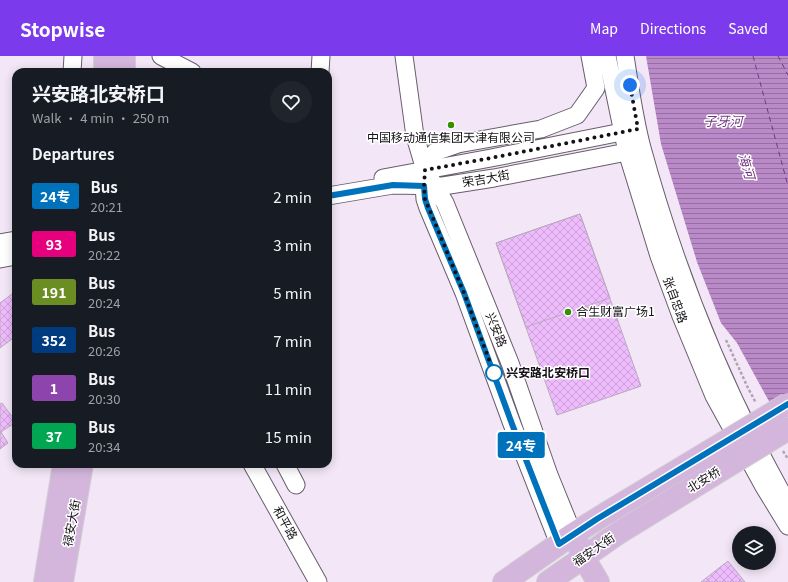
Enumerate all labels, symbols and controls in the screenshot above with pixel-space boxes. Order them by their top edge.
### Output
text: Stopwise [20,15,105,42]
text: Map [590,18,618,38]
text: Directions [640,18,706,38]
text: Saved [728,18,768,38]
your location [620,75,640,95]
text: 兴安路北安桥口 [32,79,165,106]
button: heart [270,81,312,123]
text: Walk · 4 min · 250 m [32,108,169,127]
water label: 子牙河 [703,111,745,130]
marker: 中国移动通信集团天津有限公司 [446,120,456,130]
place label: 中国移动通信集团天津有限公司 [367,128,535,145]
text: Departures [32,143,115,164]
water label: 海河 [735,151,761,184]
street label: 荣吉大街 [461,165,511,190]
text: Bus [91,176,118,197]
text: 24专 [40,186,71,206]
text: 2 min [273,186,312,207]
text: 20:21 [91,197,123,216]
text: Bus [88,224,115,245]
text: 93 [46,234,62,254]
text: 3 min [273,234,312,255]
text: 20:22 [88,245,120,264]
text: Bus [88,272,115,293]
street label: 张自忠路 [660,274,693,325]
text: 191 [42,282,66,302]
text: 5 min [273,282,312,303]
text: 20:24 [88,293,120,312]
place label: 合生财富广场1 [576,302,655,319]
marker: 合生财富广场1 [563,307,573,317]
street label: 兴安路 [483,310,512,349]
text: Bus [88,320,115,341]
text: 352 [42,330,66,350]
text: 7 min [273,330,312,351]
text: 20:26 [88,341,120,360]
place label: 兴安路北安桥口 [506,363,590,380]
marker: 兴安路北安桥口 [485,364,503,382]
text: Bus [88,368,115,389]
text: 1 [50,378,58,398]
text: 11 min [265,378,312,399]
text: 20:30 [88,389,120,408]
text: Bus [88,416,115,437]
text: 37 [46,426,62,446]
text: 15 min [265,426,312,447]
line badge: 24专 [498,432,544,458]
text: 24专 [506,435,536,455]
text: 20:34 [88,437,120,456]
street label: 北安桥 [683,462,723,495]
street label: 禄安大街 [58,498,83,548]
street label: 和平路 [270,502,302,542]
map controls [732,526,776,570]
button: layers [732,526,776,570]
street label: 福安大街 [569,528,618,570]

